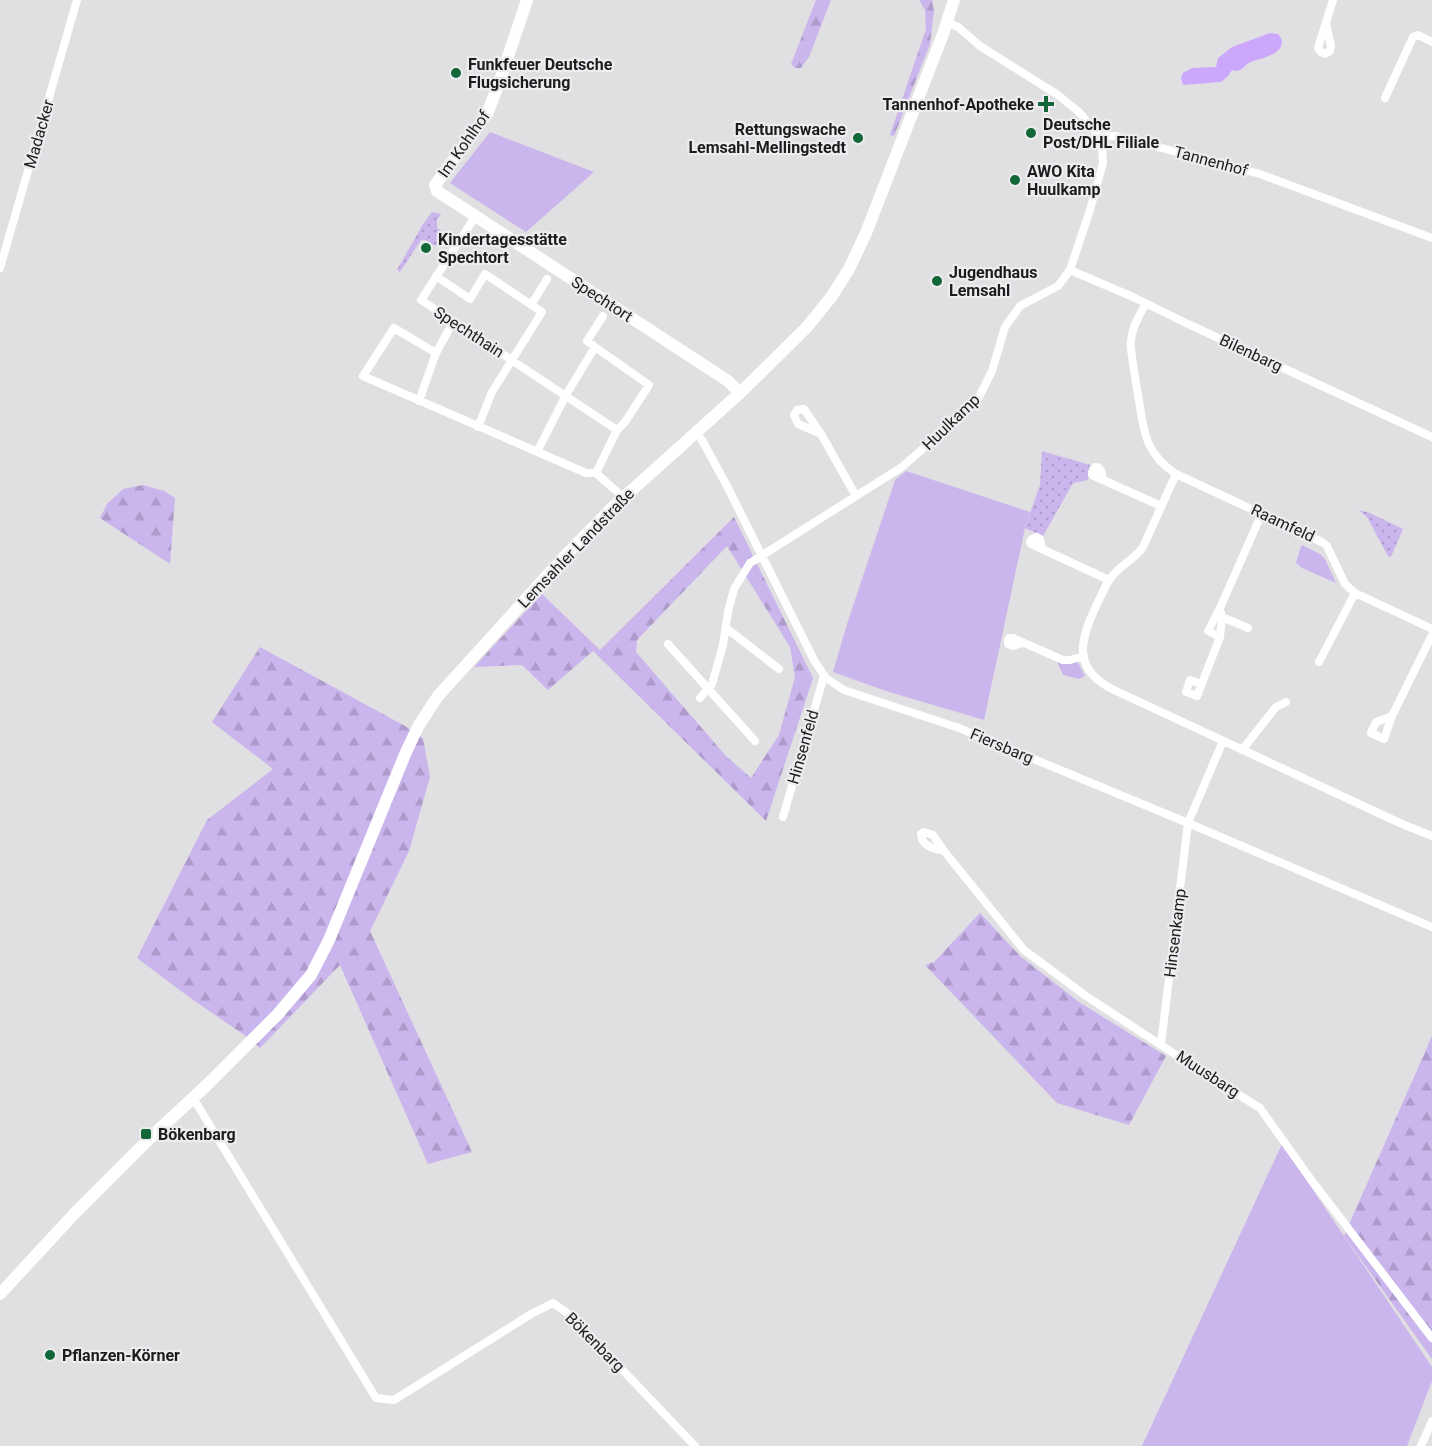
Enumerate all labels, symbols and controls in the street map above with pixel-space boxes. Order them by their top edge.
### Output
place label: Funkfeuer Deutsche Flugsicherung [468,55,613,92]
marker: Funkfeuer Deutsche Flugsicherung [449,66,463,80]
place label: Tannenhof-Apotheke [883,95,1034,114]
street label: Madacker [20,97,58,171]
marker: Tannenhof-Apotheke [1039,97,1053,111]
street label: Im Kohlhof [434,106,494,181]
place label: Deutsche Post/DHL Filiale [1043,115,1159,152]
place label: Rettungswache Lemsahl-Mellingstedt [688,120,847,157]
marker: Deutsche Post/DHL Filiale [1024,126,1038,140]
marker: Rettungswache Lemsahl-Mellingstedt [851,131,865,145]
street label: Tannenhof [1172,142,1251,180]
place label: AWO Kita Huulkamp [1027,162,1100,199]
marker: AWO Kita Huulkamp [1008,173,1022,187]
place label: Kindertagesstätte Spechtort [438,230,567,267]
marker: Kindertagesstätte Spechtort [419,241,433,255]
place label: Jugendhaus Lemsahl [949,263,1037,300]
street label: Spechtort [568,272,636,326]
marker: Jugendhaus Lemsahl [930,274,944,288]
street label: Spechthain [430,302,508,362]
street label: Bilenbarg [1217,330,1285,376]
street label: Huulkamp [918,390,984,454]
street label: Lemsahler Landstraße [514,484,638,612]
street label: Raamfeld [1248,500,1318,546]
street label: Hinsenfeld [783,708,823,786]
street label: Fiersbarg [968,724,1036,768]
street label: Hinsenkamp [1160,887,1190,979]
street label: Muusbarg [1173,1046,1243,1102]
place label: Bökenbarg [158,1125,236,1144]
marker: Bökenbarg [139,1127,153,1141]
street label: Bökenbarg [561,1308,629,1376]
place label: Pflanzen-Körner [62,1346,180,1365]
marker: Pflanzen-Körner [43,1348,57,1362]

